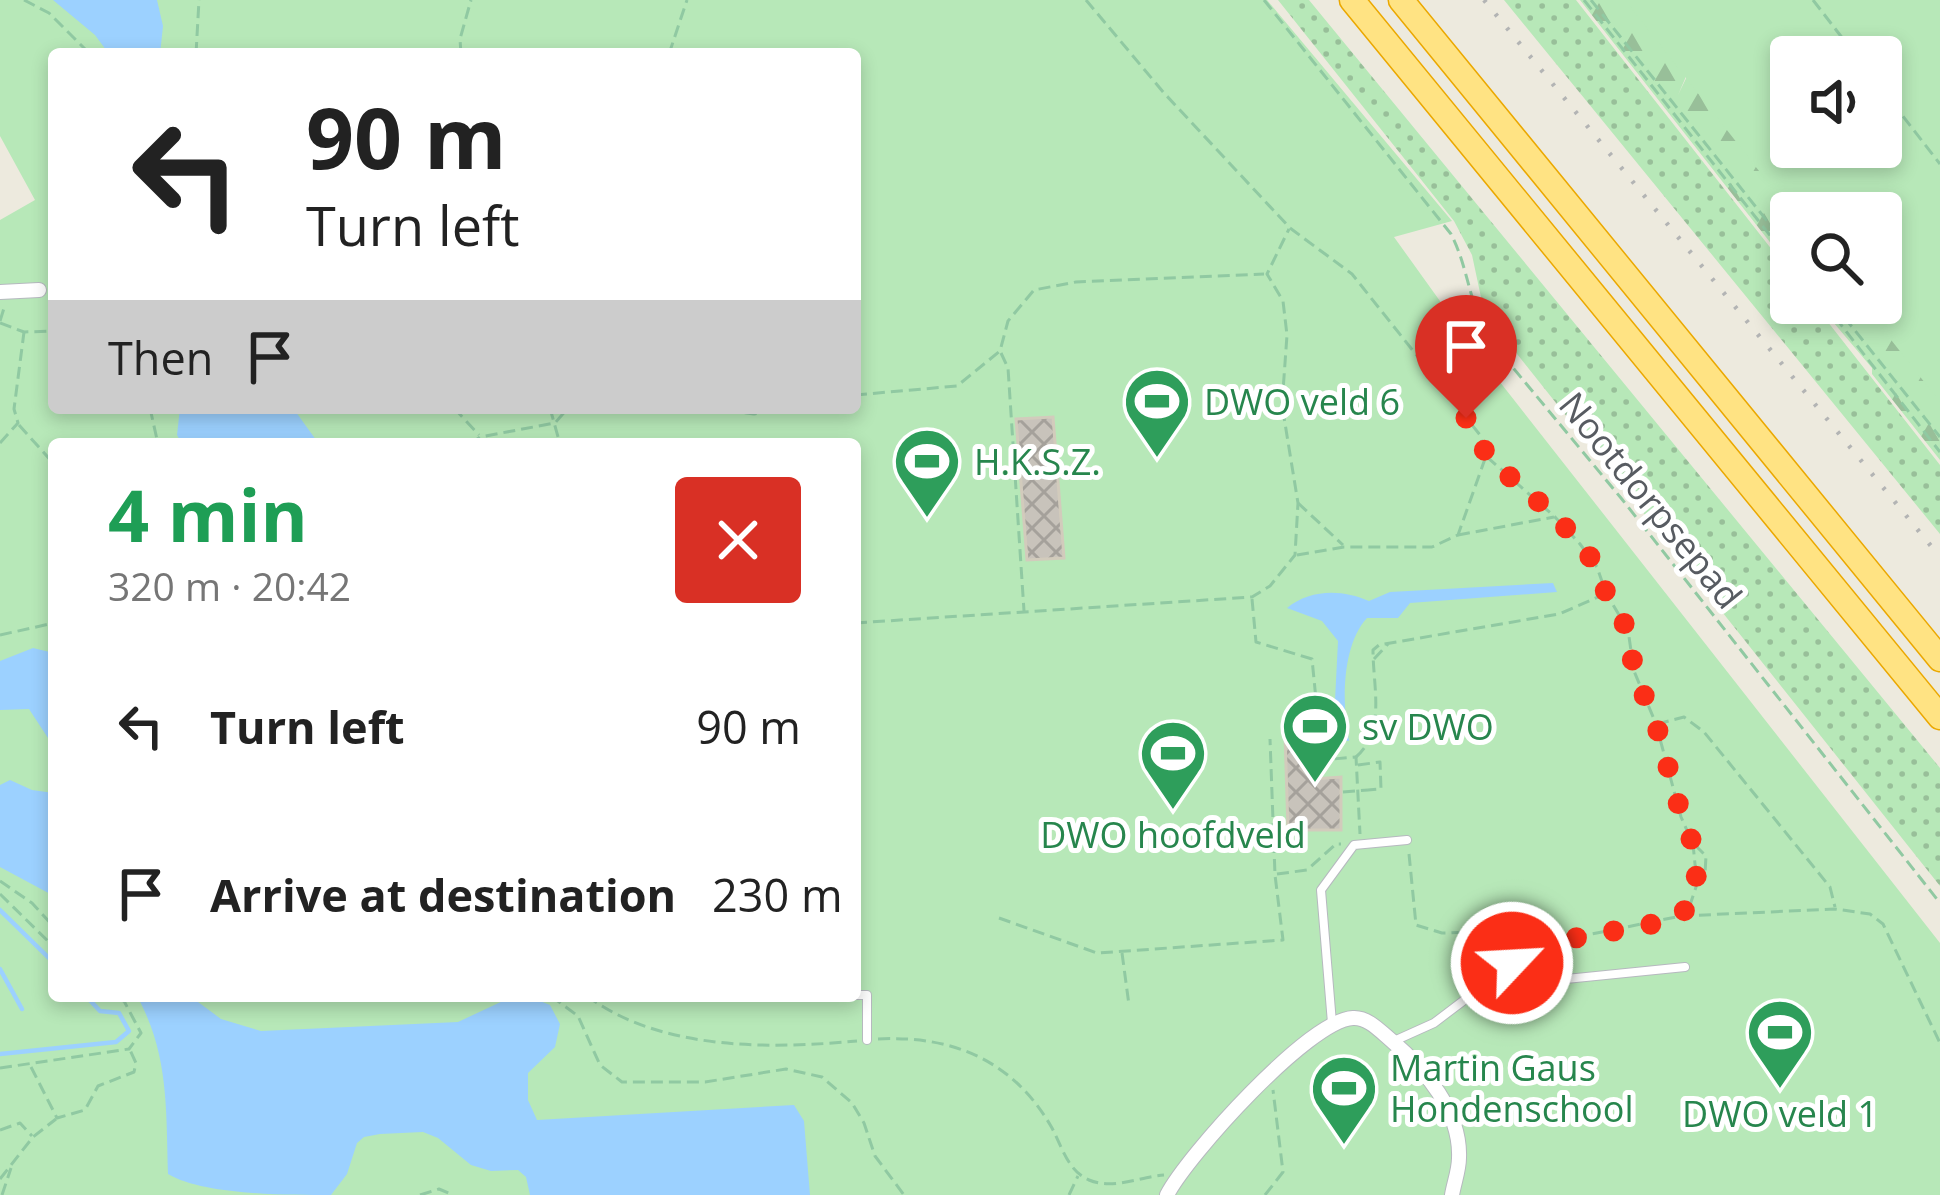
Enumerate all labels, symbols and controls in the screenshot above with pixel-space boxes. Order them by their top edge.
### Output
map controls [1770,36,1902,324]
button: sound [1770,36,1902,168]
text: 90 m [306,79,506,194]
icon: left [108,96,264,252]
text: Turn left [306,188,519,262]
button: search [1770,192,1902,324]
pin [1415,295,1517,418]
icon: arrive [1433,313,1499,379]
icon: arrive [237,324,303,390]
text: Then [108,327,213,388]
sports icon: DWO veld 6 [1122,366,1192,460]
place label: DWO veld 6 [1204,377,1400,426]
street label: Nootdorpsepad [1549,382,1753,618]
sports icon: H.K.S.Z. [892,426,962,520]
place label: H.K.S.Z. [974,437,1101,486]
text: 4 min [108,465,308,563]
button: close [675,477,801,603]
text: 320 m · 20:42 [108,559,351,612]
sports icon: sv DWO [1280,691,1350,785]
icon: left [108,693,174,759]
text: Turn left [210,696,405,757]
text: 90 m [696,696,801,757]
place label: sv DWO [1362,702,1494,751]
sports icon: DWO hoofdveld [1138,718,1208,812]
place label: DWO hoofdveld [1040,810,1306,859]
icon: arrive [108,861,174,927]
text: Arrive at destination [210,864,676,925]
text: 230 m [712,864,843,925]
position arrow [1449,900,1575,1026]
sports icon: DWO veld 1 [1745,997,1815,1091]
place label: Martin Gaus Hondenschool [1390,1043,1633,1133]
sports icon: Martin Gaus Hondenschool [1309,1053,1379,1147]
place label: DWO veld 1 [1682,1089,1878,1138]

